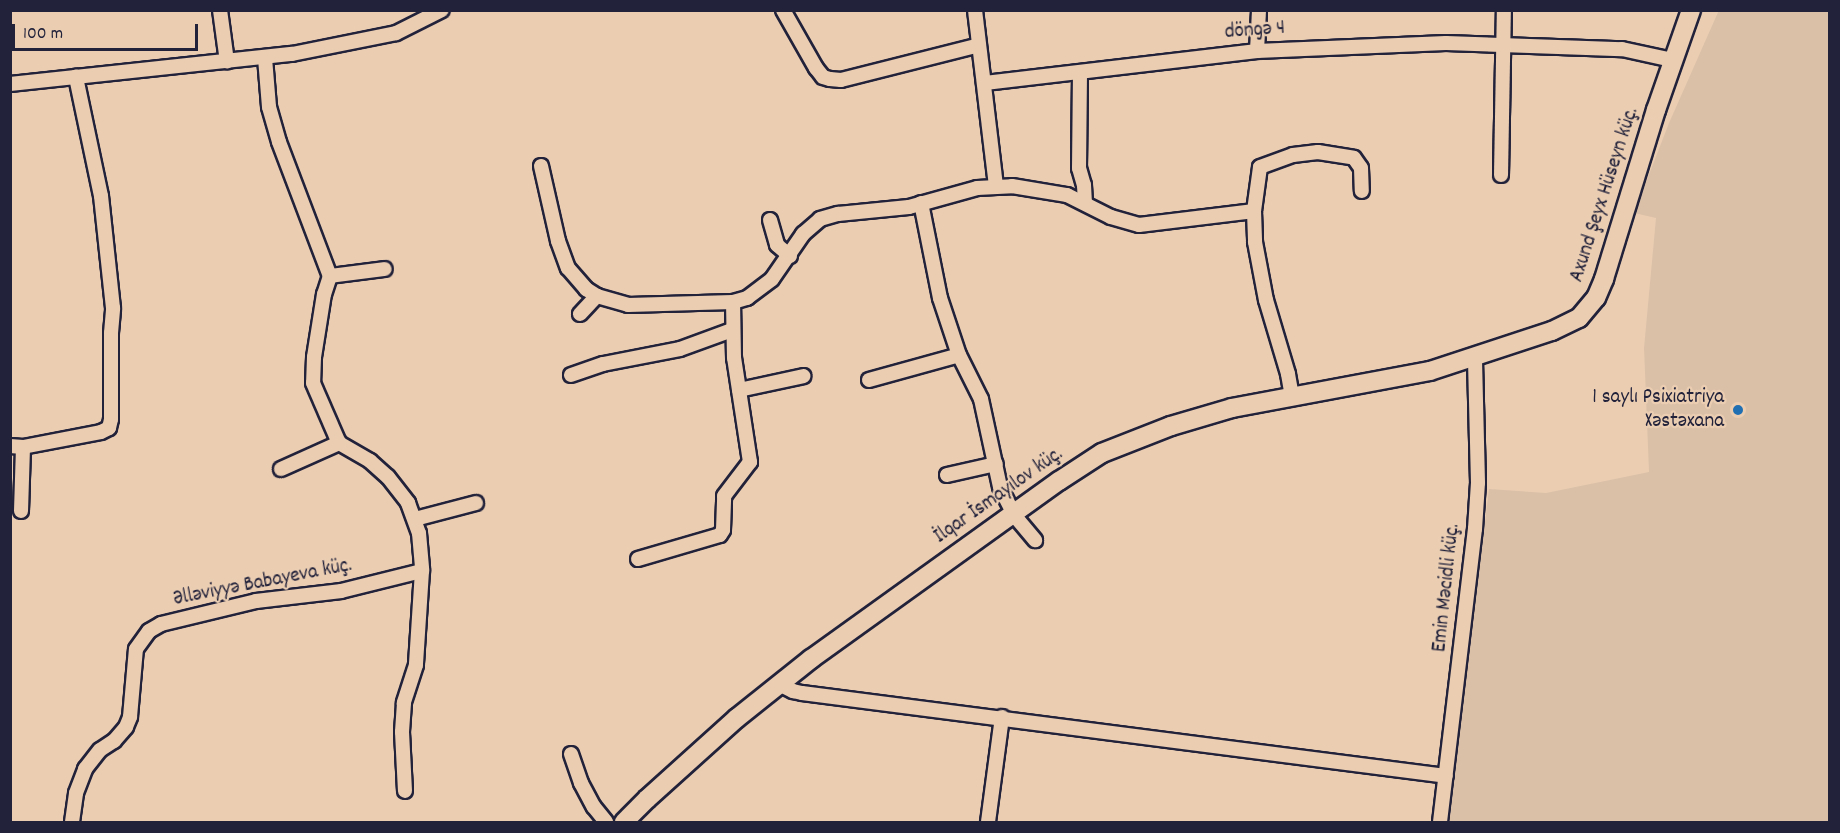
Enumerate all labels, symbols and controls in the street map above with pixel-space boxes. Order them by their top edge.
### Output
scale bar [15,12,201,50]
street label: döngə 4 [1224,16,1286,46]
text: 100 m [23,22,63,47]
street label: Axund Şeyx Hüseyn küç. [1565,104,1645,286]
place label: 1 saylı Psixiatriya Xəstəxana [1592,385,1724,435]
marker: 1 saylı Psixiatriya Xəstəxana [1729,401,1747,419]
street label: İlqar İsmayılov küç. [930,442,1068,550]
street label: Emin Məcidli küç. [1428,523,1466,653]
street label: Əlləviyyə Babayeva küç. [172,553,354,613]

